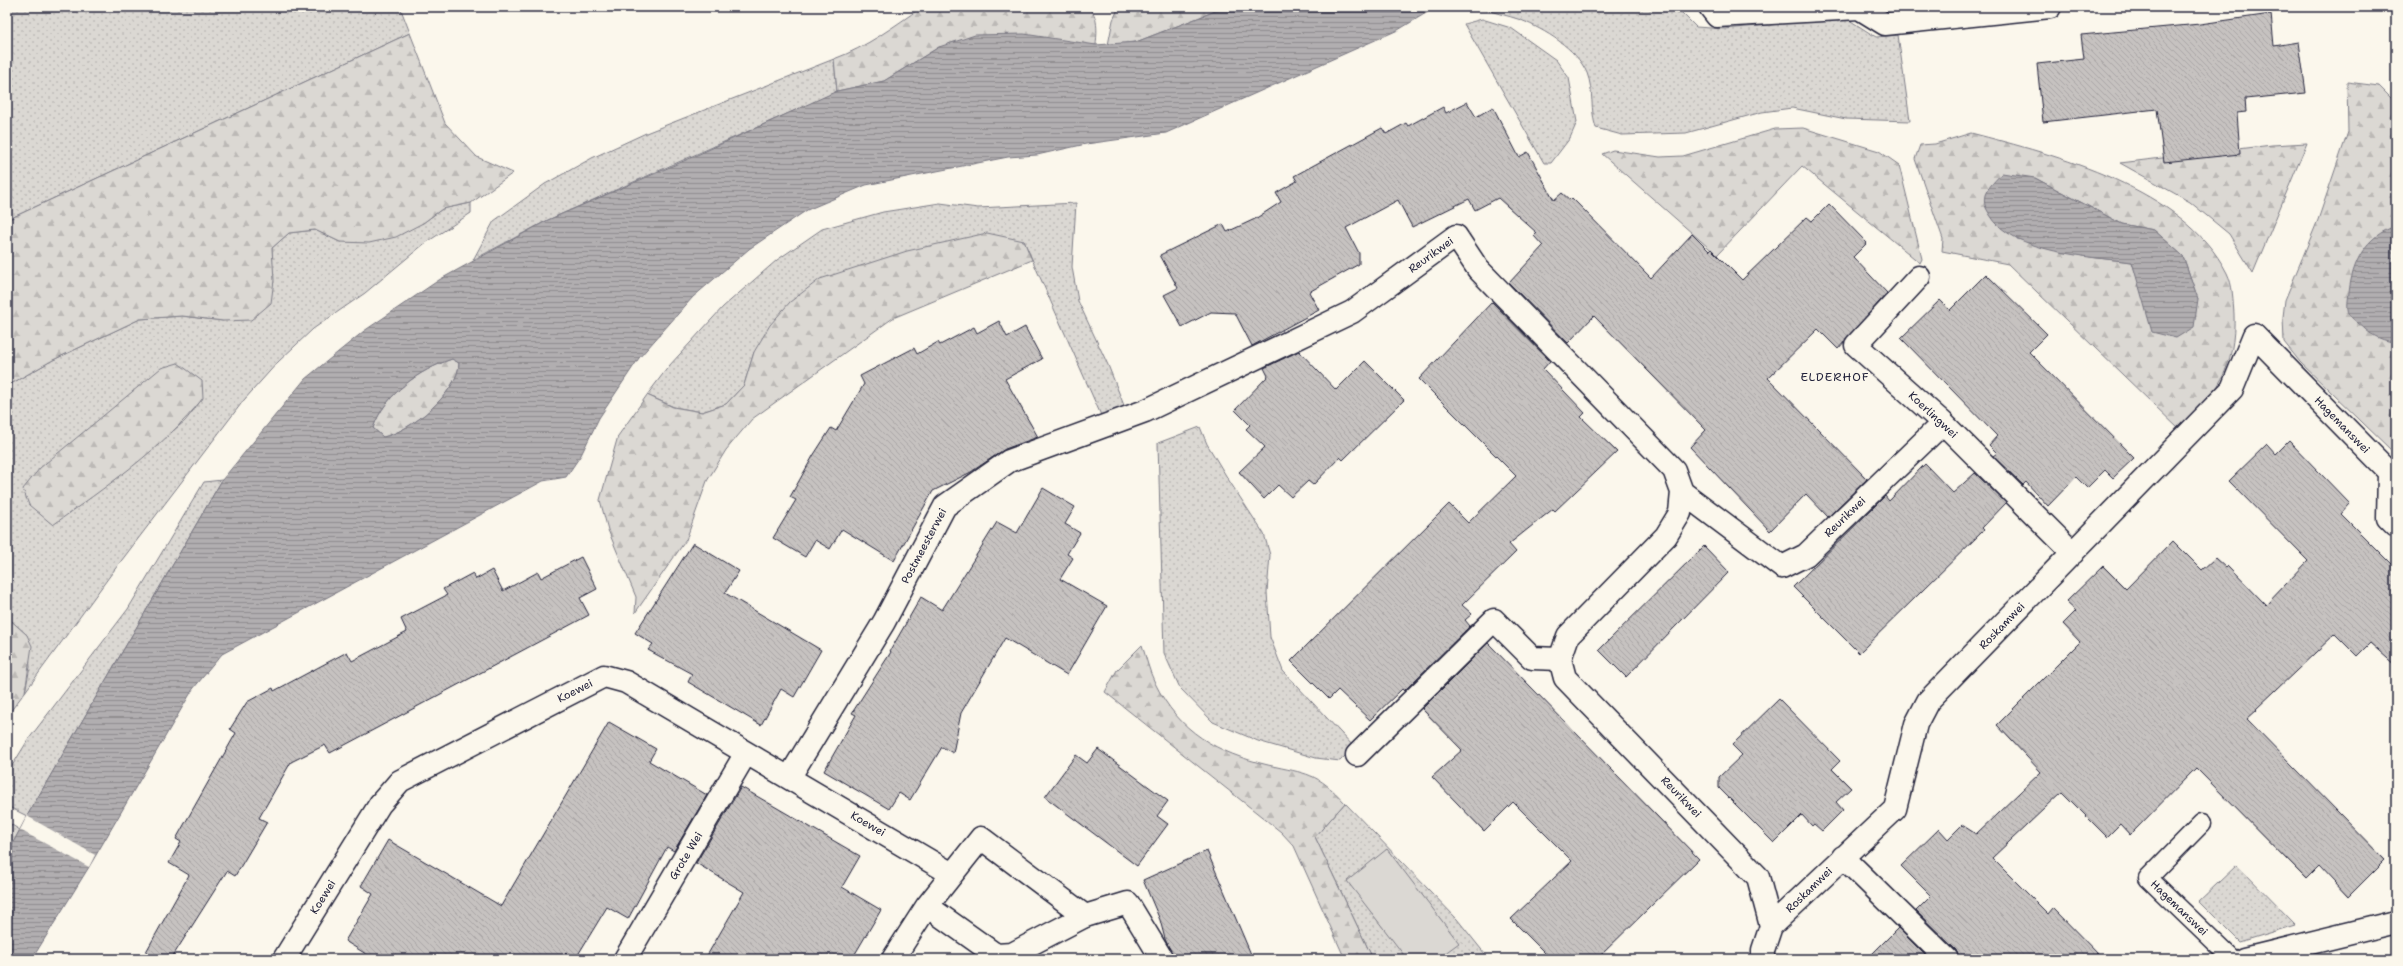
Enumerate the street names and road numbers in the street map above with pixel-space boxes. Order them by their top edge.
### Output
street label: Reurikwei [1405,234,1457,276]
street label: Koerlingwei [1905,388,1961,442]
street label: Hagemanswei [2311,393,2373,457]
street label: Reurikwei [1821,493,1869,541]
street label: Postmeesterwei [898,506,950,586]
street label: Roskamwei [1976,599,2028,653]
street label: Koewei [555,676,595,706]
street label: Reurikwei [1657,773,1705,821]
street label: Koewei [848,808,888,840]
street label: Grote Wei [666,829,706,883]
street label: Roskamwei [1782,864,1836,916]
street label: Koewei [307,877,339,917]
street label: Hagemanswei [2147,877,2211,939]

